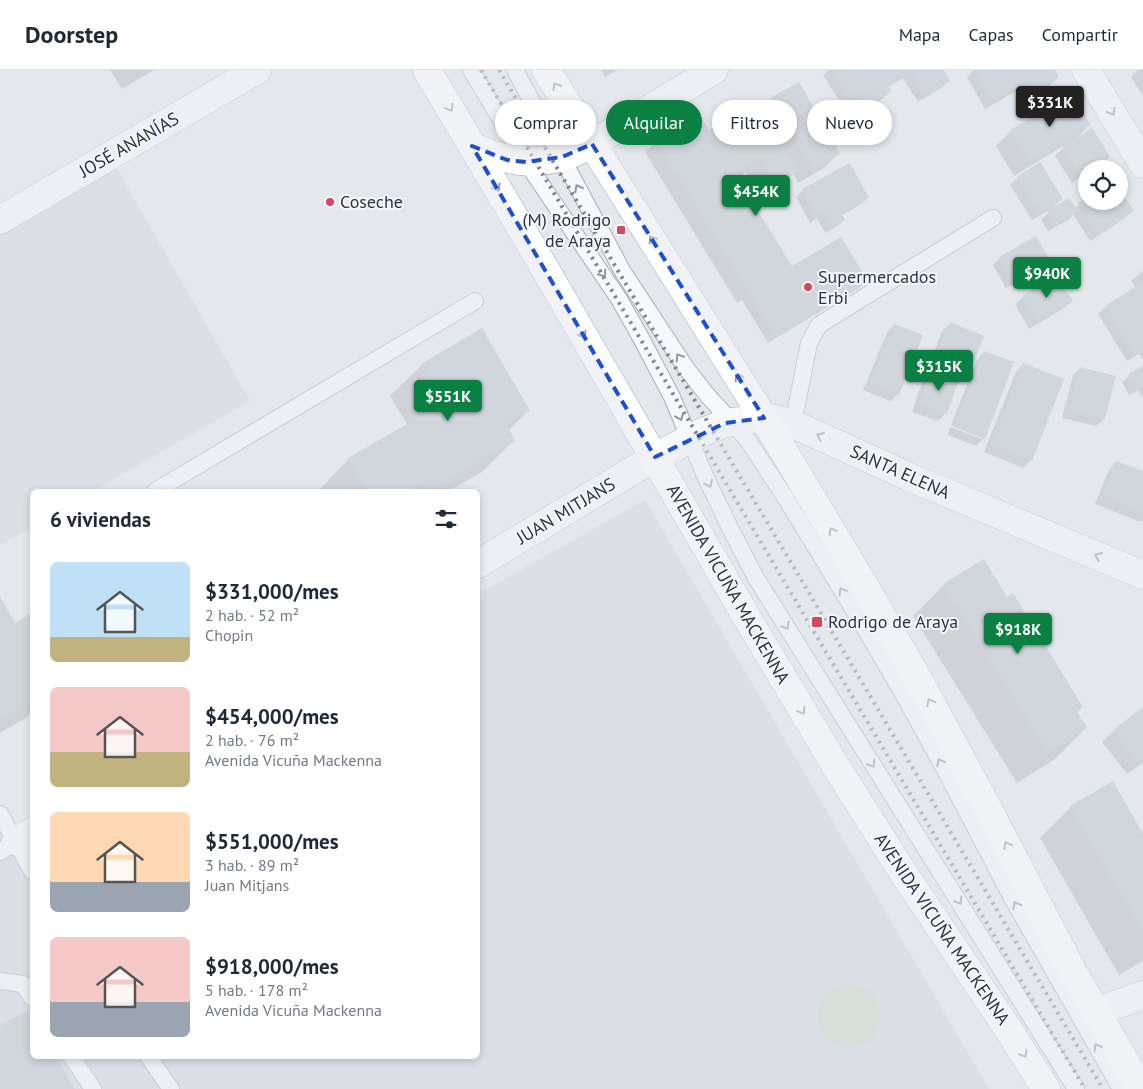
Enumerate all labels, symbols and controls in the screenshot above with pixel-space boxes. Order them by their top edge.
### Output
text: Doorstep [25,19,118,50]
text: Mapa [899,23,941,46]
text: Capas [969,23,1014,46]
text: Compartir [1042,23,1118,46]
one-way arrow [553,83,562,92]
pin: $331K [1015,85,1085,128]
text: $331K [1027,92,1073,112]
chip: Comprar [495,100,596,145]
chip: Alquilar [606,100,702,145]
chip: Filtros [712,100,797,145]
chip: Nuevo [807,100,892,145]
one-way arrow [443,103,453,112]
one-way arrow [1105,106,1115,115]
street label: JOSÉ ANANÍAS [74,107,183,183]
map controls [1078,160,1128,210]
button: locate [1078,160,1128,210]
pin: $454K [721,174,791,217]
text: $454K [733,181,779,201]
one-way arrow [491,182,501,191]
one-way arrow [574,184,584,193]
place label: Coseche [340,190,403,213]
marker: Coseche [324,196,336,208]
place label: (M) Rodrigo de Araya [522,208,611,252]
marker: (M) Rodrigo de Araya [615,224,627,236]
one-way arrow [648,235,658,244]
pin: $940K [1012,256,1082,299]
text: $940K [1024,263,1070,283]
place label: Supermercados Erbi [818,265,936,309]
one-way arrow [597,269,606,278]
marker: Supermercados Erbi [802,281,814,293]
one-way arrow [577,329,587,338]
pin: $315K [904,350,974,392]
one-way arrow [676,353,685,363]
text: $315K [916,356,962,376]
one-way arrow [734,373,744,382]
pin: $551K [413,380,483,422]
text: $551K [425,386,471,406]
one-way arrow [674,412,685,421]
one-way arrow [816,432,825,443]
street label: SANTA ELENA [847,439,954,504]
street label: JUAN MITJANS [511,472,619,550]
one-way arrow [703,479,713,488]
street label: AVENIDA VICUÑA MACKENNA [662,480,795,688]
icon: filters [432,505,460,533]
text: 6 viviendas [50,506,151,533]
one-way arrow [828,527,838,536]
one-way arrow [1094,551,1103,562]
text: $331,000/mes [205,578,339,605]
icon: home [90,582,150,642]
one-way arrow [838,587,848,596]
text: 2 hab. · 52 m² [205,605,299,625]
place label: Rodrigo de Araya [828,610,958,633]
pin: $918K [983,612,1053,655]
marker: Rodrigo de Araya [810,615,824,629]
text: $918K [995,619,1041,639]
one-way arrow [780,621,789,630]
text: Chopin [205,625,253,645]
one-way arrow [926,699,936,708]
text: $454,000/mes [205,703,339,730]
one-way arrow [796,706,806,715]
icon: home [90,707,150,767]
text: 2 hab. · 76 m² [205,730,299,750]
text: Avenida Vicuña Mackenna [205,750,382,770]
one-way arrow [936,758,946,767]
one-way arrow [866,759,875,768]
text: $551,000/mes [205,828,339,855]
street label: AVENIDA VICUÑA MACKENNA [870,828,1016,1029]
icon: home [90,832,150,892]
one-way arrow [1003,842,1013,851]
text: 3 hab. · 89 m² [205,855,299,875]
text: Juan Mitjans [205,875,289,895]
one-way arrow [953,896,962,905]
one-way arrow [1013,902,1023,911]
text: $918,000/mes [205,953,339,980]
icon: home [90,957,150,1017]
text: 5 hab. · 178 m² [205,980,308,1000]
text: Avenida Vicuña Mackenna [205,1000,382,1020]
one-way arrow [1093,1043,1103,1052]
one-way arrow [1017,1048,1027,1057]

